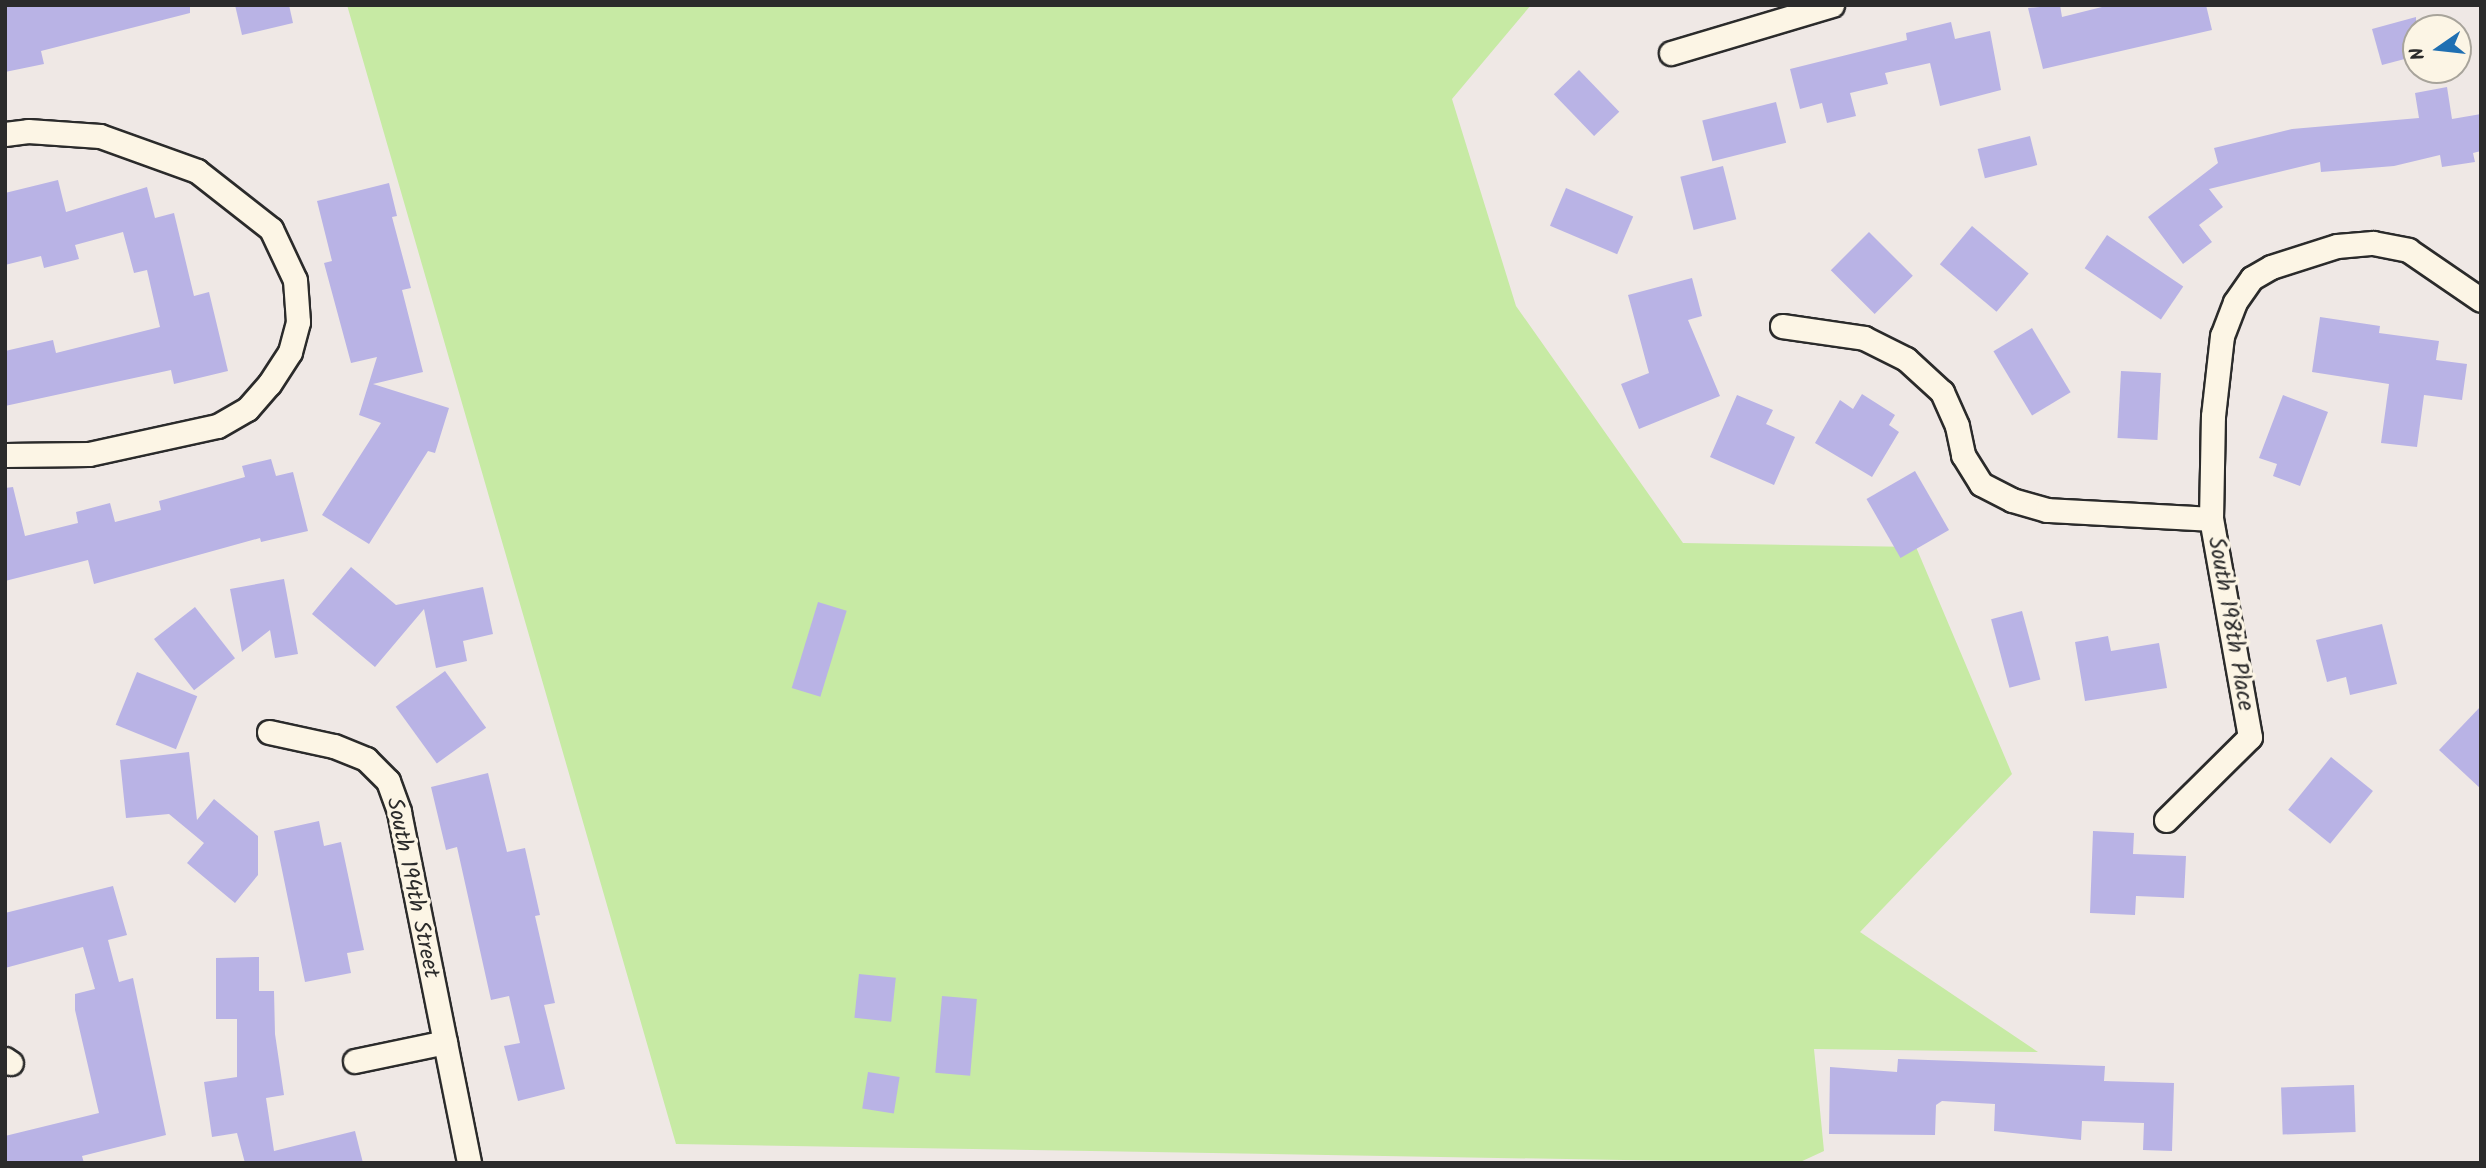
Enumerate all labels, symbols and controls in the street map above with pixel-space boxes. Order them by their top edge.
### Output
north arrow [2402,14,2472,84]
text: N [2403,44,2435,63]
street label: South 198th Place [2201,535,2259,713]
street label: South 194th Street [379,795,445,981]

